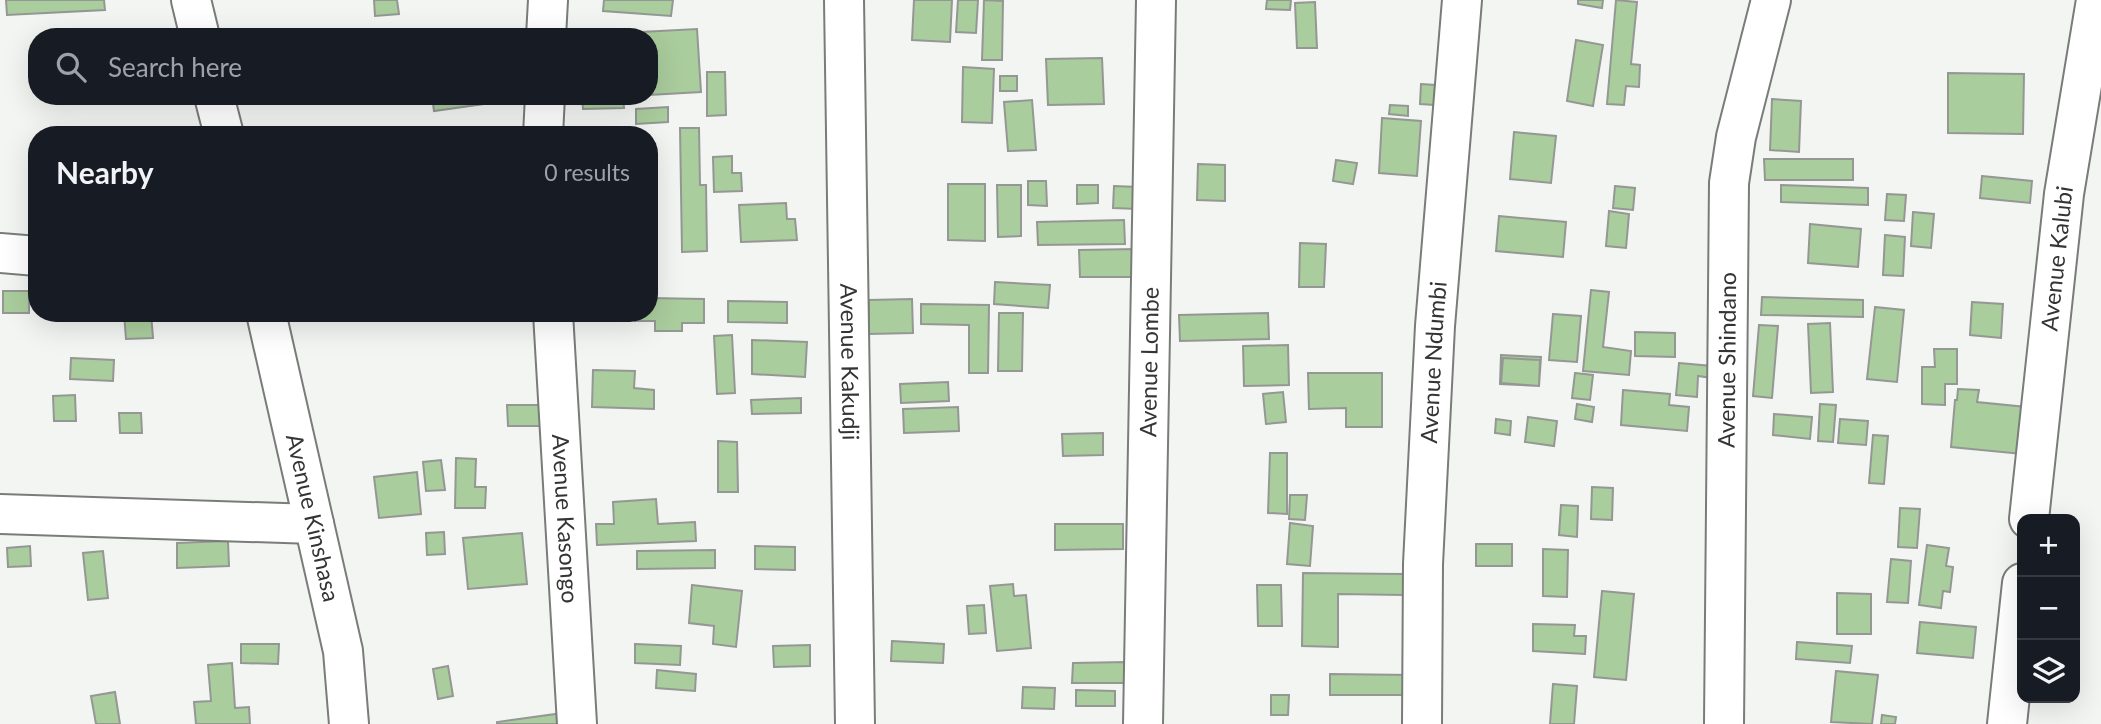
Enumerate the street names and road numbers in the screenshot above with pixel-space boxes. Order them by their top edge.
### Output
street label: Avenue Kalubi [2034,184,2078,332]
street label: Avenue Shindano [1712,272,1741,448]
street label: Avenue Ndumbi [1414,280,1452,444]
street label: Avenue Kakudji [835,283,866,441]
street label: Avenue Lombe [1133,287,1164,437]
street label: Avenue Kinshasa [281,431,346,604]
street label: Avenue Kasongo [547,433,585,604]

